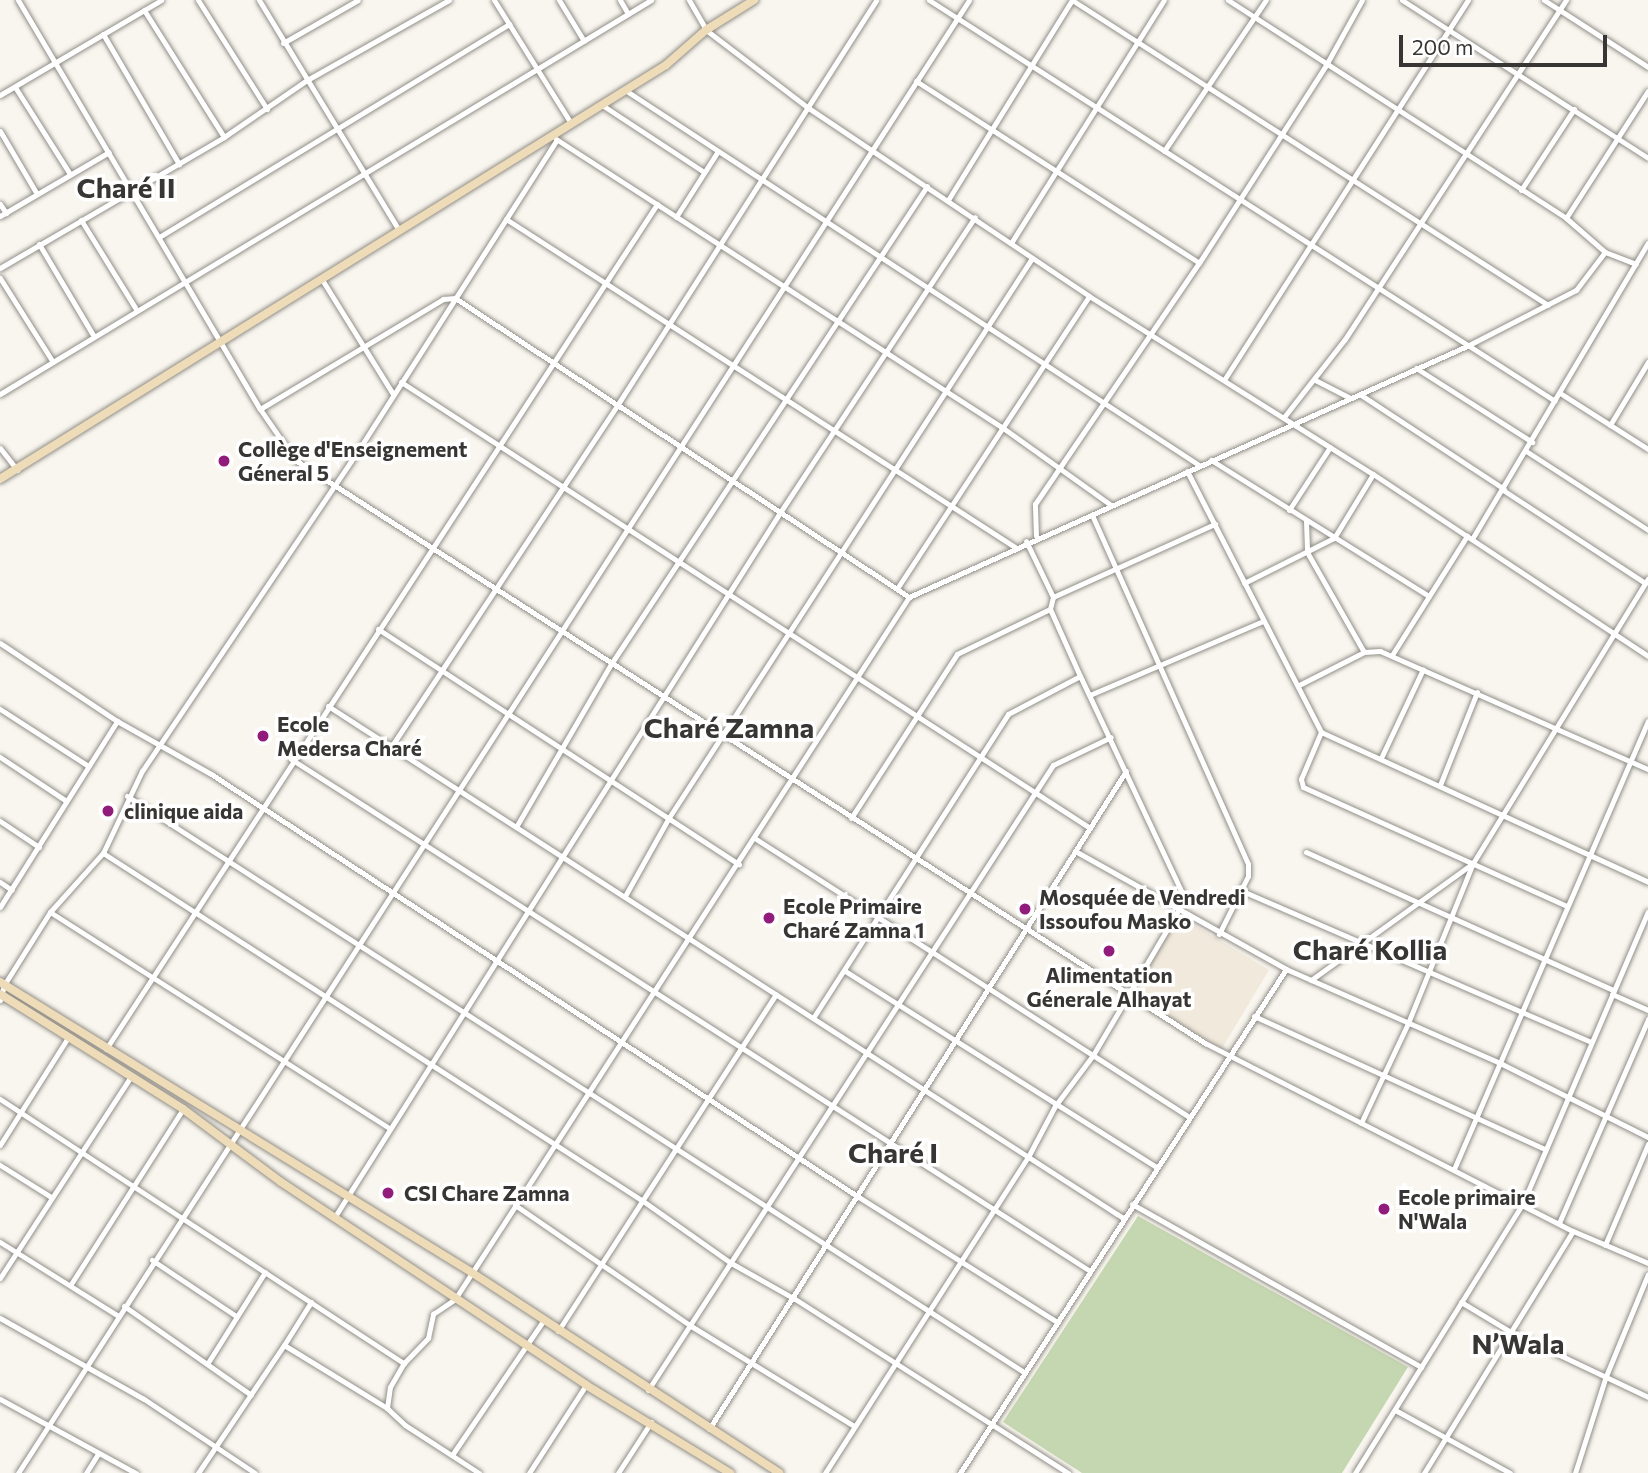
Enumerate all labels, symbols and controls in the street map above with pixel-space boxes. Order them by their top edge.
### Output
scale bar [1403,21,1611,65]
text: 200 m [1412,34,1473,59]
district label: Charé II [77,170,175,204]
place label: Collège d'Enseignement Géneral 5 [238,436,467,486]
marker: Collège d'Enseignement Géneral 5 [216,453,232,469]
district label: Charé Zamna [644,710,814,744]
place label: Ecole Medersa Charé [277,711,422,761]
marker: Ecole Medersa Charé [255,728,271,744]
place label: clinique aida [124,798,243,824]
marker: clinique aida [98,801,118,821]
place label: Mosquée de Vendredi Issoufou Masko [1039,884,1246,934]
place label: Ecole Primaire Charé Zamna 1 [783,893,925,943]
marker: Mosquée de Vendredi Issoufou Masko [1017,901,1033,917]
marker: Ecole Primaire Charé Zamna 1 [761,910,777,926]
district label: Charé Kollia [1293,932,1447,966]
marker: Alimentation Génerale Alhayat [1101,943,1117,959]
place label: Alimentation Génerale Alhayat [1027,962,1191,1012]
district label: Charé I [848,1135,938,1169]
place label: CSI Chare Zamna [404,1180,570,1206]
marker: CSI Chare Zamna [378,1183,398,1203]
place label: Ecole primaire N'Wala [1398,1184,1536,1234]
marker: Ecole primaire N'Wala [1376,1201,1392,1217]
district label: N’Wala [1472,1326,1564,1360]

